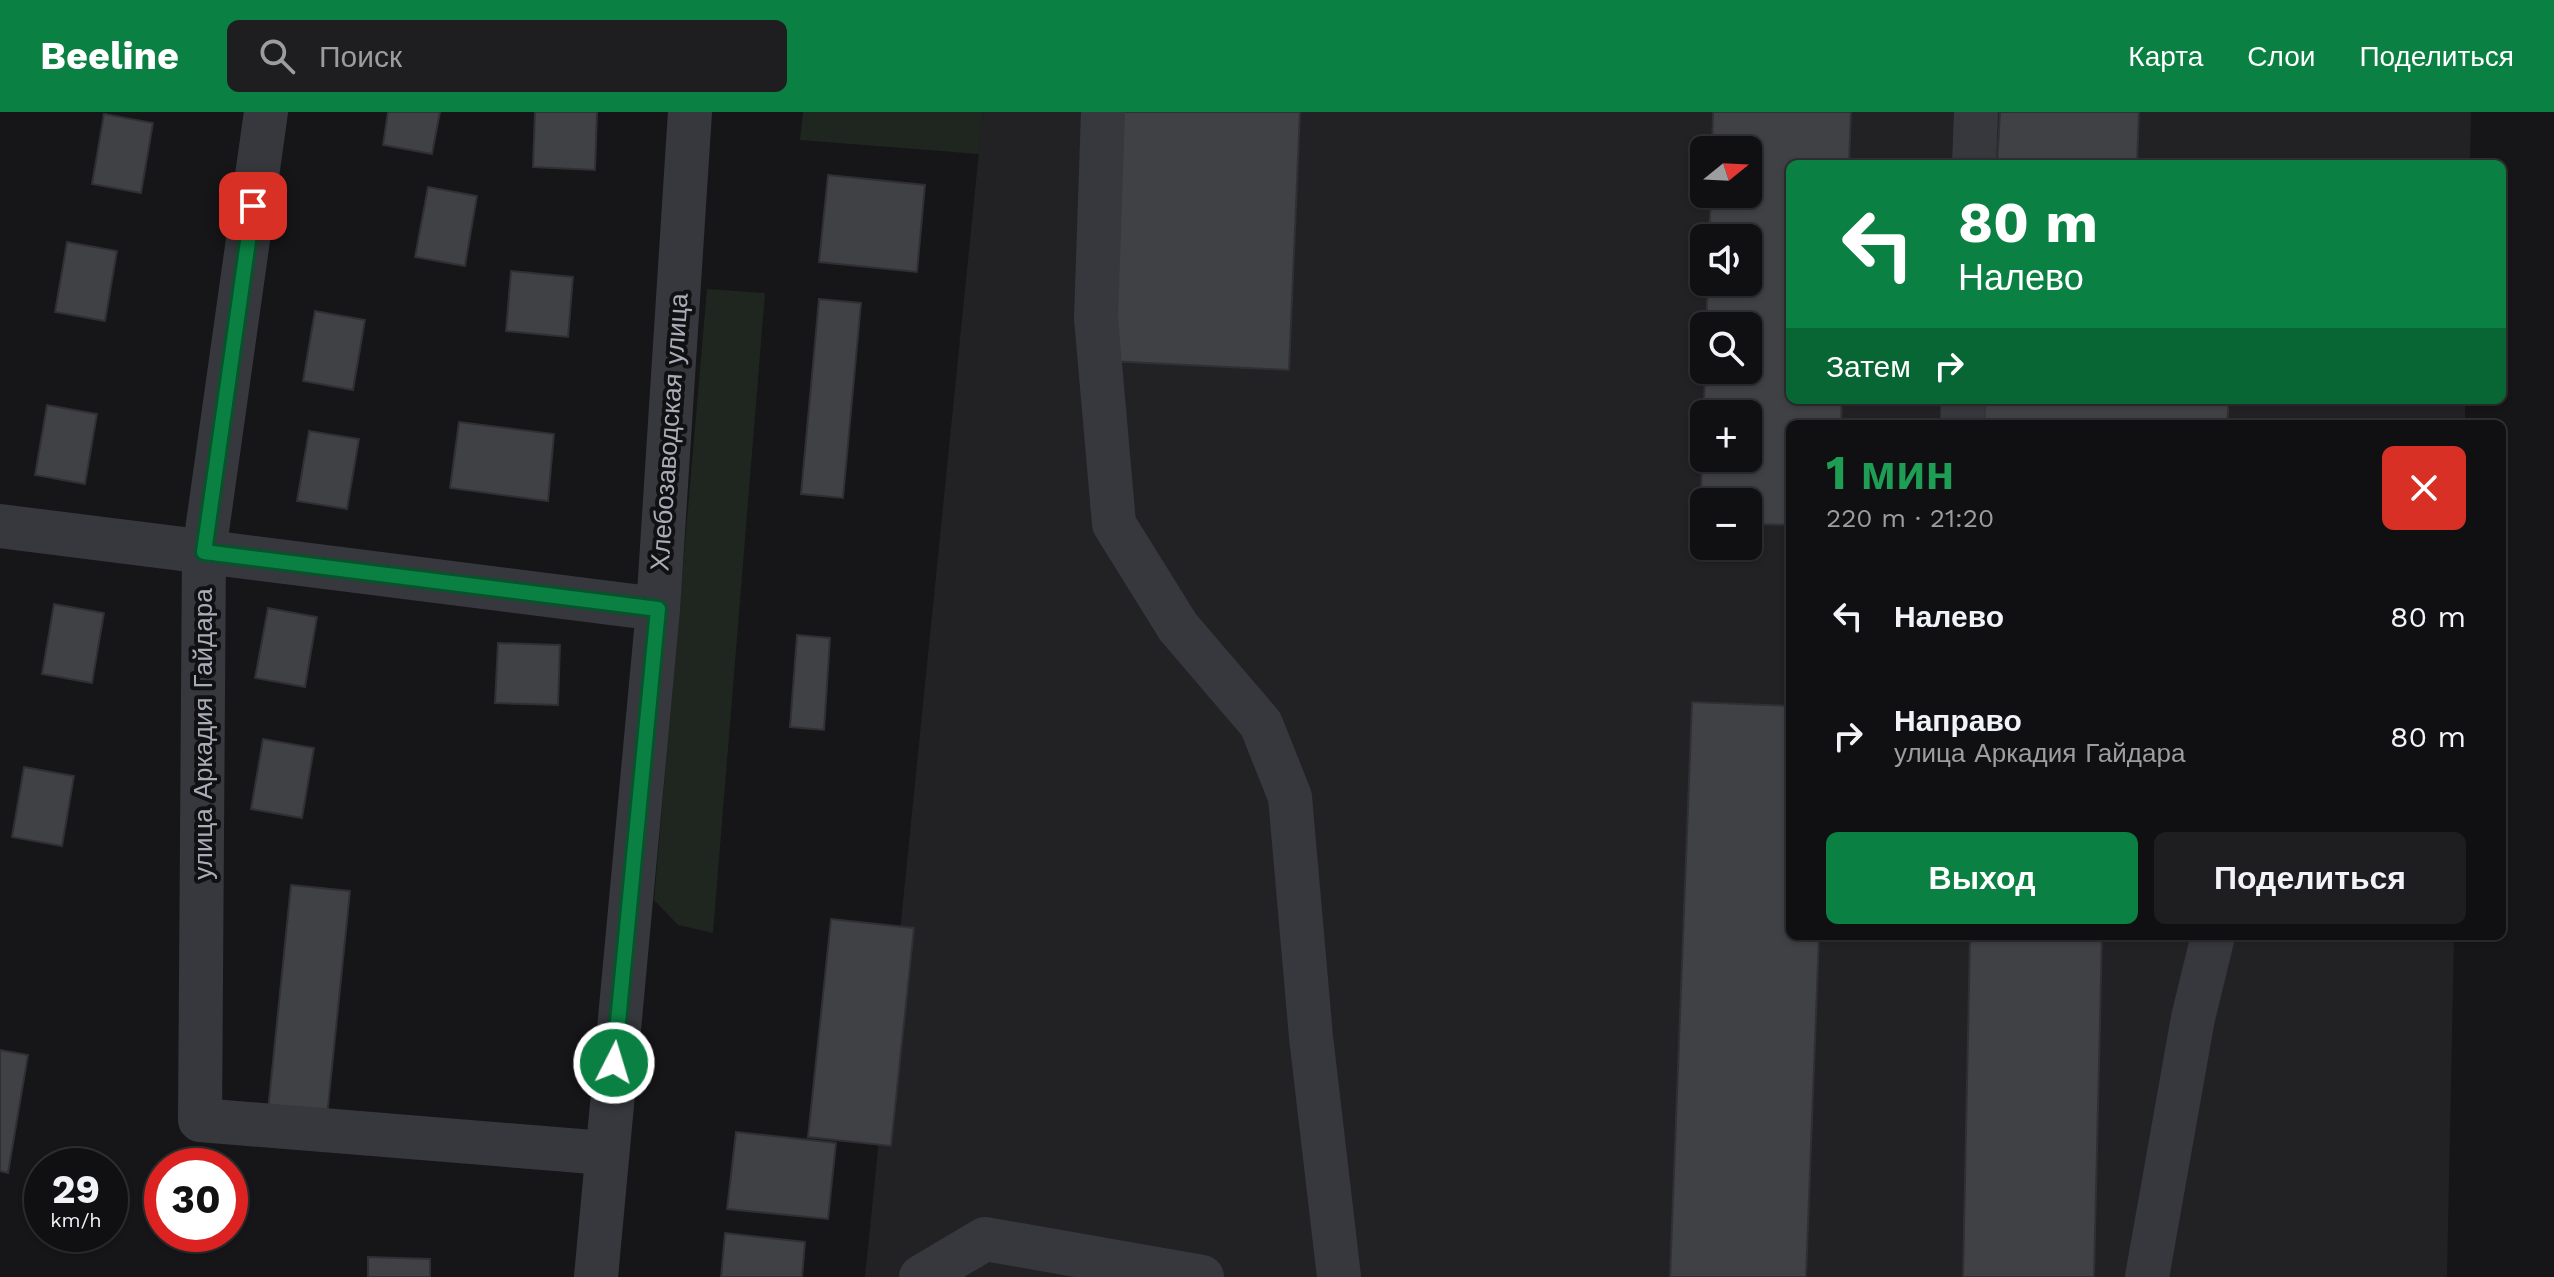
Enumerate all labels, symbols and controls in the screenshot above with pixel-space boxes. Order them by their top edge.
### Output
search box [227,20,787,92]
text: Beeline [40,34,179,78]
icon: search [255,34,299,78]
text: Поиск [319,39,402,74]
text: Карта [2128,40,2203,73]
text: Слои [2247,40,2315,73]
text: Поделиться [2359,40,2514,73]
north arrow [1690,136,1762,208]
map controls [1690,136,1762,560]
pin [219,172,287,240]
icon: arrive [231,184,275,228]
text: 80 m [1958,190,2098,256]
icon: left [1826,192,1930,296]
button: sound [1690,224,1762,296]
text: Налево [1958,257,2084,299]
street label: Хлебозаводская улица [644,291,694,572]
button: search [1690,312,1762,384]
icon: right [1927,344,1971,388]
text: Затем [1826,349,1911,384]
button: + [1690,400,1762,472]
text: 1 мин [1826,444,1954,501]
button: close [2382,446,2466,530]
button: − [1690,488,1762,560]
text: 220 m · 21:20 [1826,503,1994,533]
street label: улица Аркадия Гайдара [188,588,218,880]
icon: left [1826,594,1870,638]
text: Налево [1894,599,2004,634]
text: 80 m [2390,599,2466,634]
text: Направо [1894,703,2022,738]
icon: right [1826,714,1870,758]
text: 80 m [2390,719,2466,754]
text: улица Аркадия Гайдара [1894,738,2185,768]
button: Выход [1826,832,2138,924]
button: Поделиться [2154,832,2466,924]
position arrow [572,1021,656,1105]
speed limit sign: 30 [144,1148,248,1252]
text: 29 [52,1166,100,1213]
text: km/h [50,1208,102,1232]

